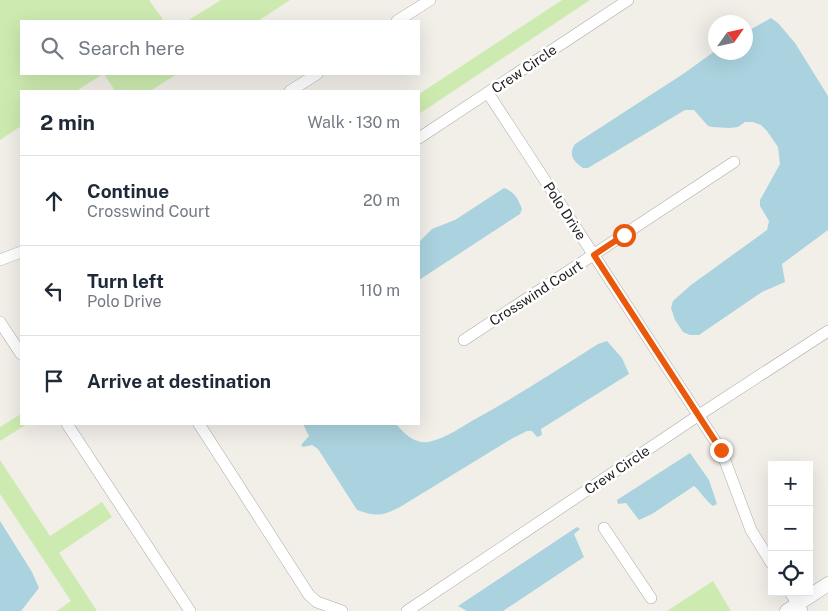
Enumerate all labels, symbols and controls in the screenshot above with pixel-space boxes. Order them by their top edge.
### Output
north arrow [708,15,753,60]
search box [20,20,420,75]
icon: search [38,34,66,62]
text: Search here [78,37,185,59]
street label: Crew Circle [488,41,560,97]
text: 2 min [40,110,95,135]
text: Walk · 130 m [307,113,400,132]
street label: Polo Drive [541,179,590,243]
text: Continue [87,180,169,202]
icon: ahead [40,187,68,215]
text: 20 m [363,191,400,210]
text: Crosswind Court [87,202,210,221]
route start [613,224,636,247]
street label: Crosswind Court [486,257,586,329]
text: Turn left [87,270,164,292]
icon: left [40,277,68,305]
text: 110 m [359,281,400,300]
text: Polo Drive [87,292,162,311]
icon: arrive [40,367,68,395]
text: Arrive at destination [87,370,271,392]
route end [710,439,733,462]
street label: Crew Circle [581,442,653,498]
map controls [768,461,813,596]
button: + [768,461,813,506]
button: − [768,506,813,551]
button: locate [768,551,813,596]

